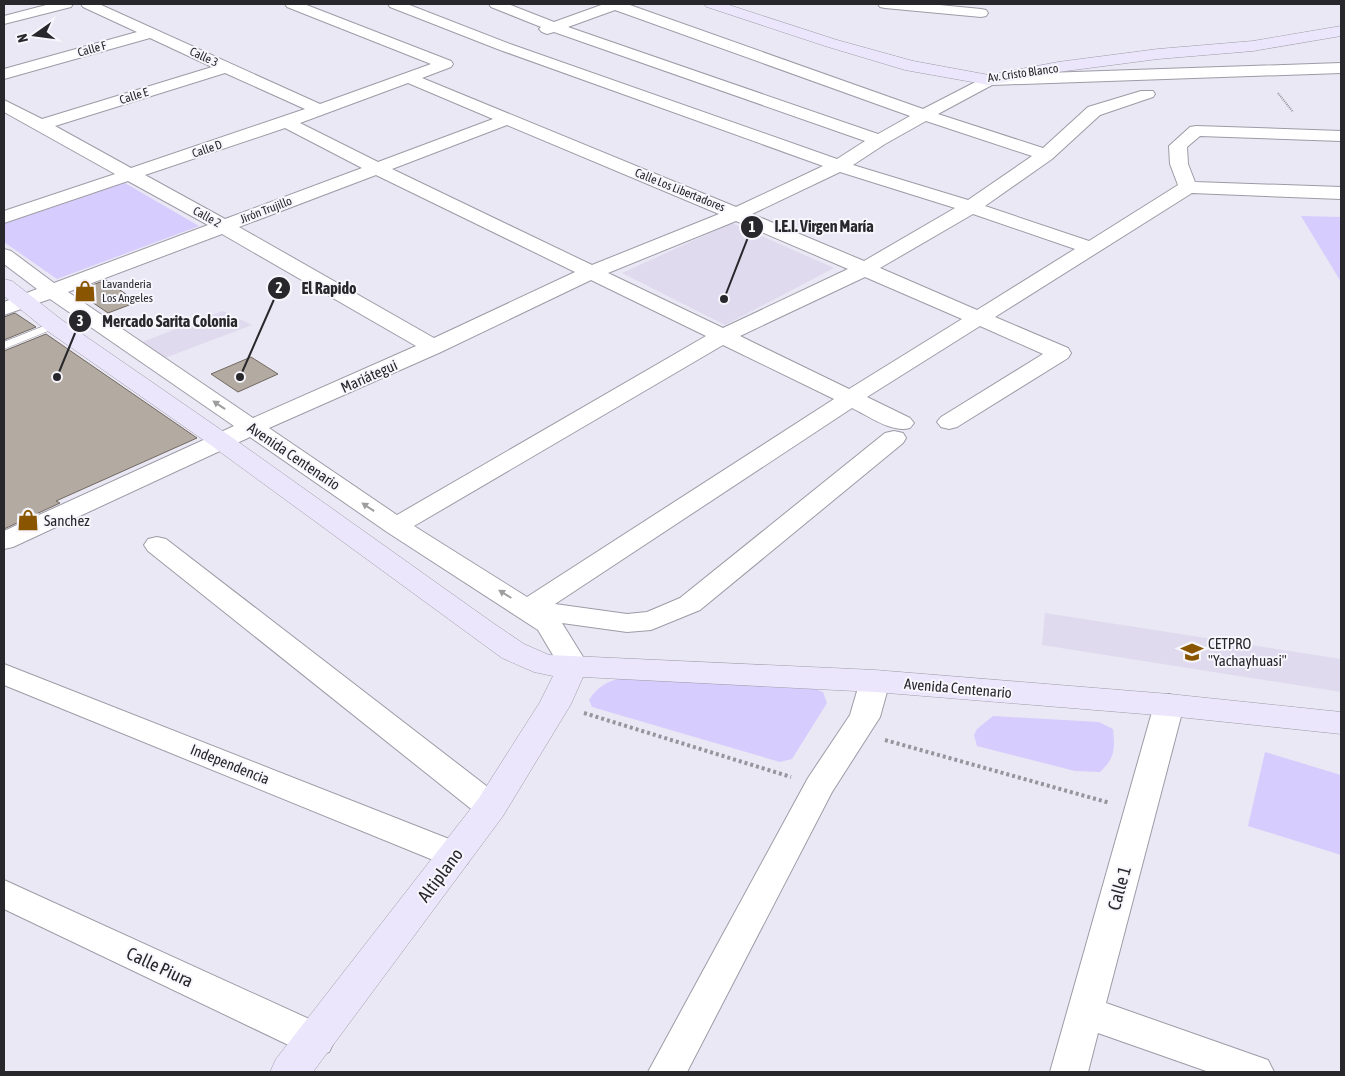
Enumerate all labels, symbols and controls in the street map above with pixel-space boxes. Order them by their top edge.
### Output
north arrow [10,10,60,60]
text: N [14,32,31,44]
street label: Calle F [76,38,108,60]
street label: Calle 3 [187,44,221,70]
street label: Av. Cristo Blanco [987,61,1060,85]
street label: Calle E [118,85,150,107]
street label: Calle D [190,137,224,161]
street label: Calle Los Libertadores [633,166,727,214]
street label: Jirón Trujillo [238,194,294,226]
street label: Calle 2 [191,204,223,230]
callout: I.E.I. Virgen María [740,211,884,242]
text: I.E.I. Virgen María [774,217,874,235]
text: 1 [748,218,756,235]
callout: El Rapido [266,273,366,304]
place label: Lavanderia Los Angeles [102,277,153,305]
shop icon: Lavanderia Los Angeles [72,278,98,304]
text: 2 [275,279,283,296]
text: El Rapido [301,279,357,297]
callout: Mercado Sarita Colonia [67,305,248,336]
text: 3 [76,312,84,329]
text: Mercado Sarita Colonia [102,312,238,330]
street label: Mariátegui [338,356,400,396]
one-way arrow [212,400,226,410]
street label: Avenida Centenario [244,419,344,493]
one-way arrow [361,502,375,512]
shop icon: Sanchez [15,507,41,533]
place label: Sanchez [44,512,90,529]
one-way arrow [498,590,511,599]
place label: CETPRO "Yachayhuasi" [1208,635,1287,669]
school or university icon: CETPRO "Yachayhuasi" [1179,639,1205,665]
street label: Avenida Centenario [903,675,1013,701]
street label: Independencia [188,740,272,788]
street label: Altiplano [413,844,467,906]
street label: Calle 1 [1103,864,1135,912]
street label: Calle Piura [123,942,197,992]

